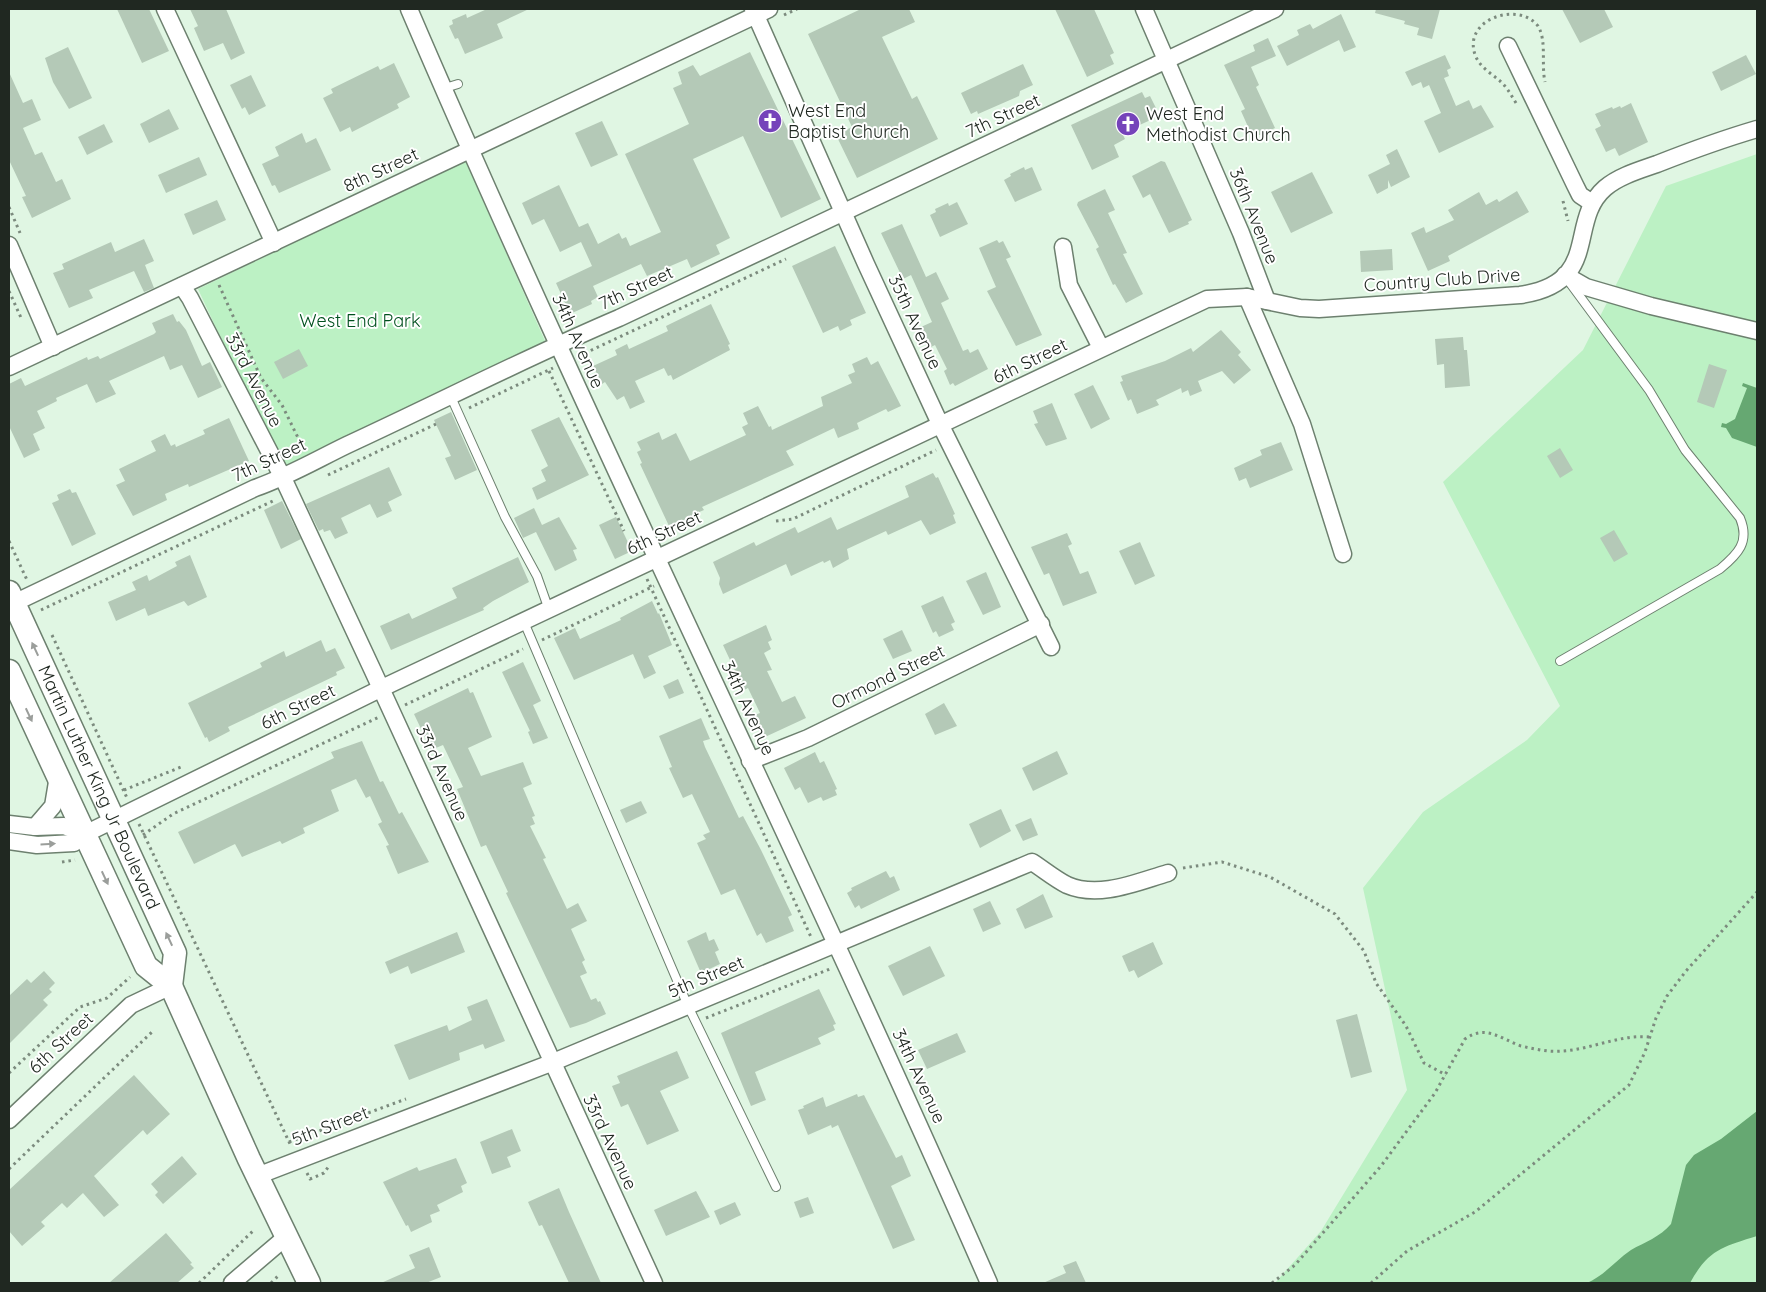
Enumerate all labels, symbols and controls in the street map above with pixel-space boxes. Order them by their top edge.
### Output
street label: 7th Street [962,88,1044,143]
place label: West End Baptist Church [788,99,909,143]
place label: West End Methodist Church [1146,102,1291,146]
church icon: West End Baptist Church [757,108,783,134]
church icon: West End Methodist Church [1115,111,1141,137]
street label: 8th Street [340,142,422,197]
street label: 36th Avenue [1225,164,1284,267]
street label: 7th Street [595,260,677,315]
street label: Country Club Drive [1363,263,1521,296]
street label: 35th Avenue [883,271,947,373]
street label: 34th Avenue [547,290,610,392]
park label: West End Park [299,309,421,332]
street label: 33rd Avenue [221,329,288,431]
street label: 6th Street [989,333,1071,388]
street label: 7th Street [228,432,310,487]
street label: 6th Street [623,505,705,560]
street label: Ormond Street [827,639,948,714]
one-way arrow [31,642,39,656]
street label: 34th Avenue [717,657,780,759]
street label: Martin Luther King Jr Boulevard [33,662,165,913]
street label: 6th Street [257,679,339,734]
one-way arrow [26,708,34,722]
street label: 33rd Avenue [411,721,474,824]
one-way arrow [41,840,57,848]
one-way arrow [101,871,109,885]
one-way arrow [165,932,173,946]
street label: 5th Street [664,950,747,1003]
street label: 6th Street [24,1007,98,1078]
street label: 34th Avenue [888,1025,951,1127]
street label: 33rd Avenue [578,1090,643,1193]
street label: 5th Street [288,1100,371,1151]

